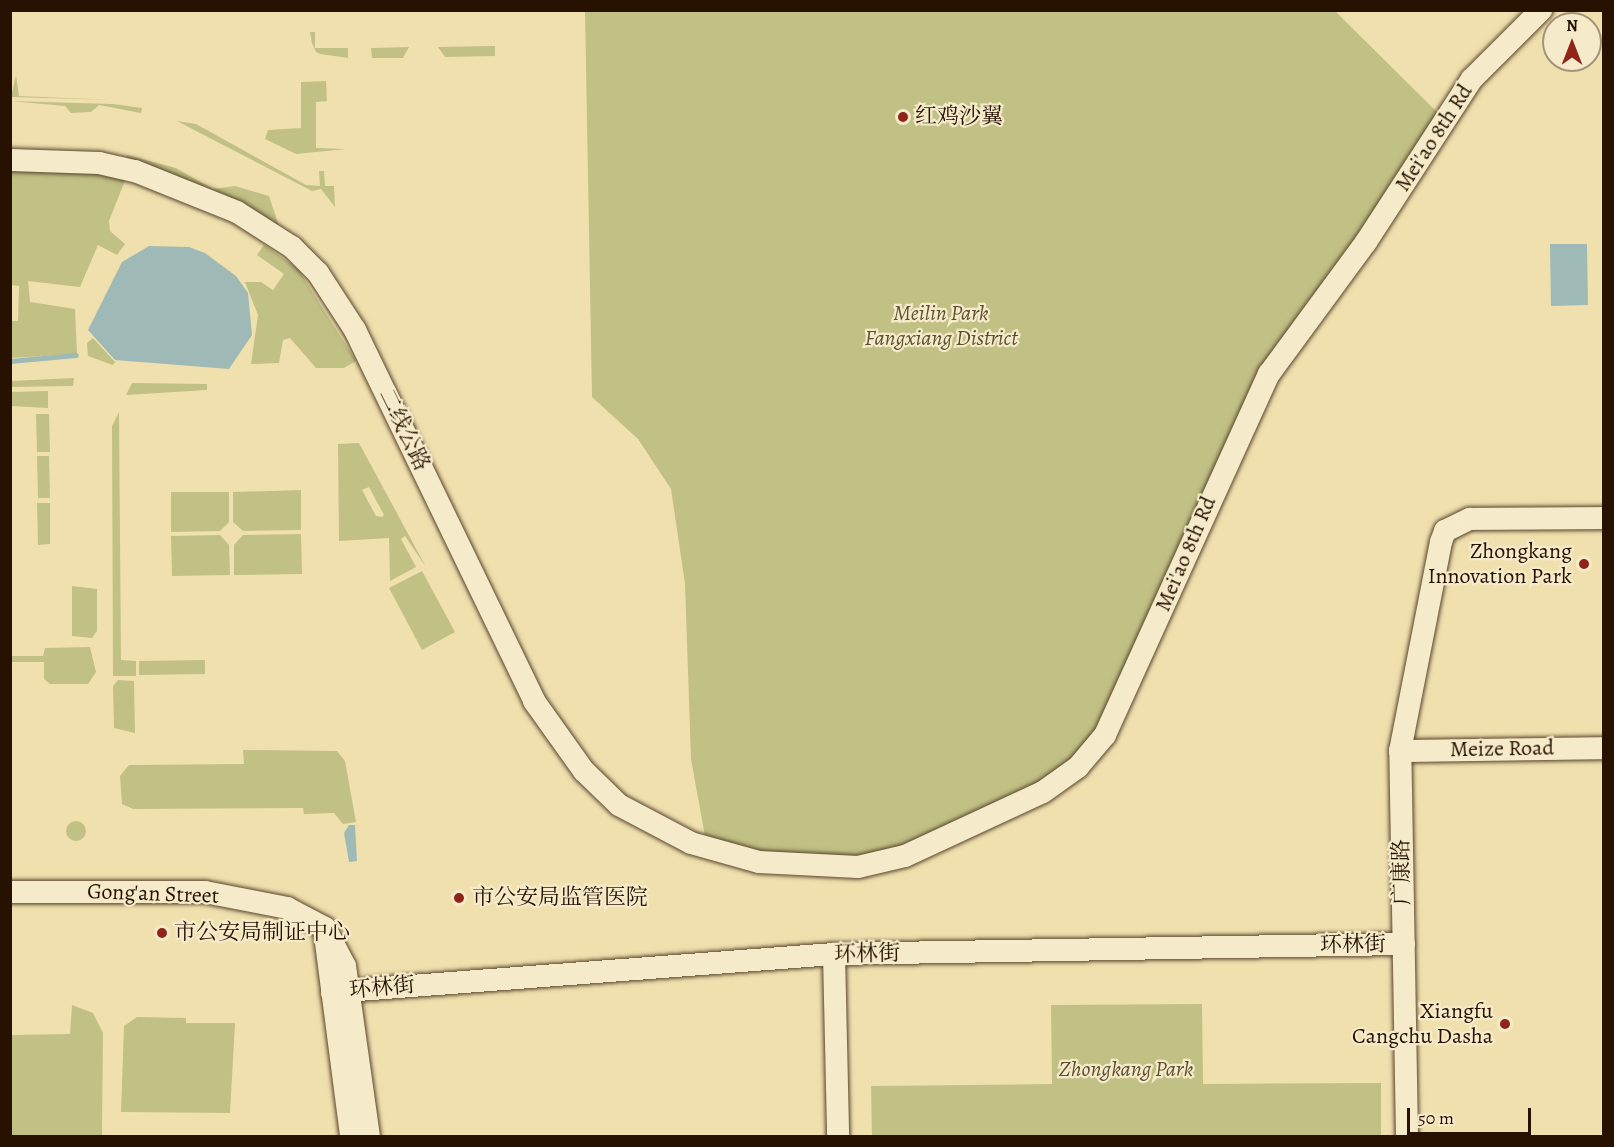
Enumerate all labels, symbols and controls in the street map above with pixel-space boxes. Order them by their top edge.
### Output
north arrow [1542,12,1602,72]
text: N [1566,15,1578,37]
street label: Mei'ao 8th Rd [1390,80,1478,196]
place label: 红鸡沙翼 [915,104,1003,130]
marker: 红鸡沙翼 [896,110,910,124]
park label: Meilin Park Fangxiang District [865,300,1017,352]
street label: 二线公路 [373,385,435,475]
street label: Mei'ao 8th Rd [1150,493,1222,615]
place label: Zhongkang Innovation Park [1428,538,1572,590]
marker: Zhongkang Innovation Park [1577,557,1591,571]
street label: Meize Road [1450,735,1554,763]
street label: 广康路 [1388,839,1416,905]
street label: Gong'an Street [87,879,219,909]
place label: 市公安局监管医院 [472,885,648,911]
marker: 市公安局监管医院 [450,889,468,907]
place label: 市公安局制证中心 [174,920,350,946]
marker: 市公安局制证中心 [155,926,169,940]
street label: 环林街 [1320,931,1386,959]
street label: 环林街 [834,940,900,968]
street label: 环林街 [348,972,416,1004]
place label: Xiangfu Cangchu Dasha [1352,998,1493,1050]
marker: Xiangfu Cangchu Dasha [1498,1017,1512,1031]
park label: Zhongkang Park [1059,1057,1193,1083]
scale bar [1410,1096,1534,1134]
text: 50 m [1418,1106,1454,1130]

